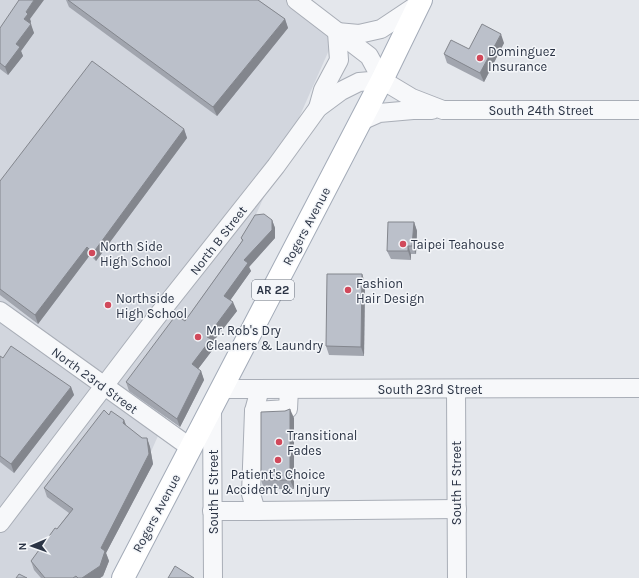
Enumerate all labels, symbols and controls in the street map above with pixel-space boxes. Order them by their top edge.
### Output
place label: Dominguez Insurance [488,44,556,74]
marker: Dominguez Insurance [475,53,485,63]
street label: South 24th Street [489,103,594,118]
street label: Rogers Avenue [280,184,334,268]
street label: North B Street [187,203,250,278]
place label: Taipei Teahouse [411,237,505,252]
place label: North Side High School [100,239,171,269]
marker: Taipei Teahouse [398,239,408,249]
marker: North Side High School [87,248,97,258]
place label: Fashion Hair Design [356,276,425,306]
road number: AR 22 [252,280,294,300]
marker: Fashion Hair Design [343,285,353,295]
place label: Northside High School [116,291,187,321]
marker: Northside High School [103,300,113,310]
place label: Mr. Rob's Dry Cleaners & Laundry [206,323,323,353]
marker: Mr. Rob's Dry Cleaners & Laundry [193,332,203,342]
street label: North 23rd Street [49,344,141,417]
street label: South 23rd Street [377,382,483,397]
place label: Transitional Fades [287,428,357,458]
marker: Transitional Fades [274,437,284,447]
street label: South F Street [449,441,464,525]
street label: South E Street [206,450,221,534]
marker: Patient's Choice Accident & Injury [273,455,283,465]
place label: Patient's Choice Accident & Injury [226,467,330,497]
street label: Rogers Avenue [130,471,184,555]
north arrow [12,526,52,566]
text: N [16,542,29,551]

